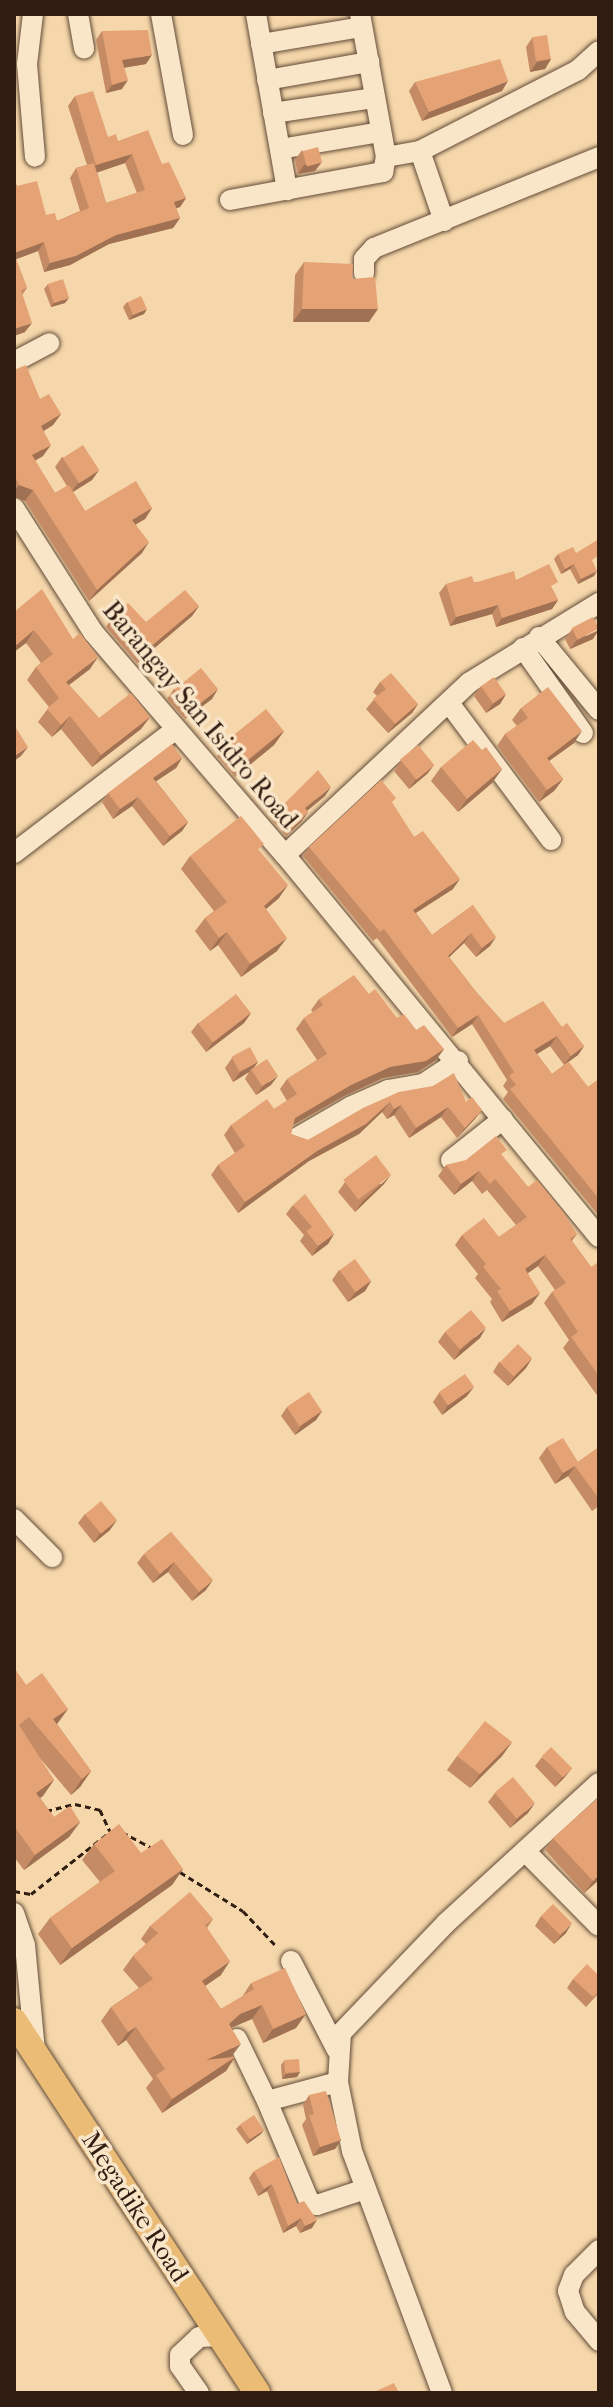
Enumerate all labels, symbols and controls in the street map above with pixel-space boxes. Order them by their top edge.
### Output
street label: Barangay San Isidro Road [96,595,304,835]
street label: Megadike Road [75,2126,195,2288]

